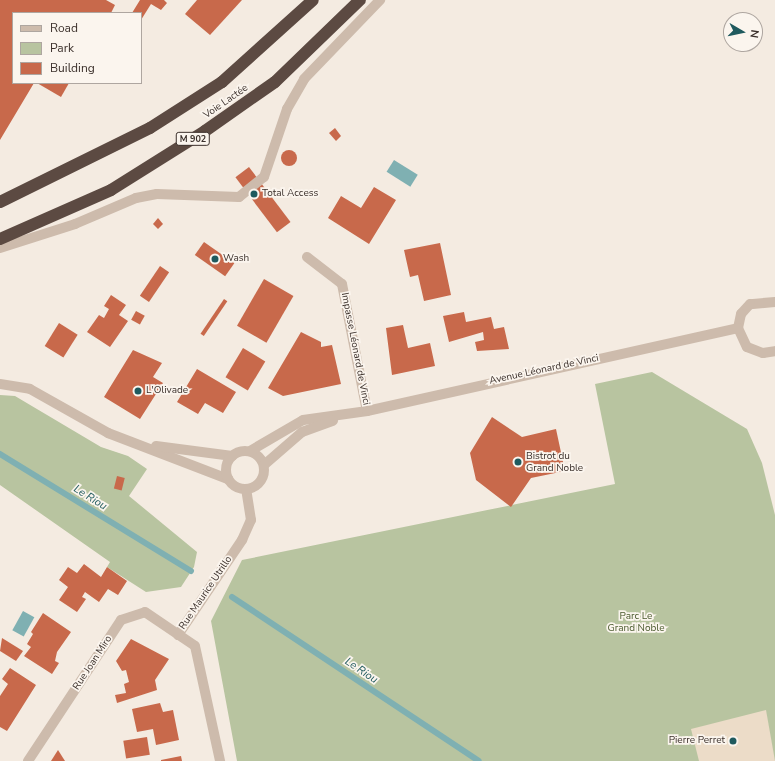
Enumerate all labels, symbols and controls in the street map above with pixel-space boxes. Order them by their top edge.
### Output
legend [12,12,142,84]
north arrow [723,12,763,52]
text: Road [50,20,78,36]
text: N [746,29,762,39]
text: Park [50,40,74,56]
text: Building [50,60,95,76]
street label: Voie Lactée [201,82,251,122]
road number: M 902 [175,132,211,146]
place label: Total Access [262,188,318,200]
marker: Total Access [249,189,259,199]
place label: Wash [223,253,249,265]
marker: Wash [210,254,220,264]
street label: Impasse Léonard de Vinci [338,292,372,406]
street label: Avenue Léonard de Vinci [488,353,600,387]
place label: L'Olivade [146,385,188,397]
marker: L'Olivade [133,386,143,396]
place label: Bistrot du Grand Noble [526,450,583,474]
marker: Bistrot du Grand Noble [513,457,523,467]
water label: Le Riou [71,483,109,513]
street label: Rue Maurice Utrillo [177,554,235,632]
park label: Parc Le Grand Noble [607,610,665,634]
street label: Rue Joan Miro [71,634,115,692]
water label: Le Riou [342,655,380,687]
place label: Pierre Perret [669,735,725,747]
marker: Pierre Perret [728,736,738,746]

